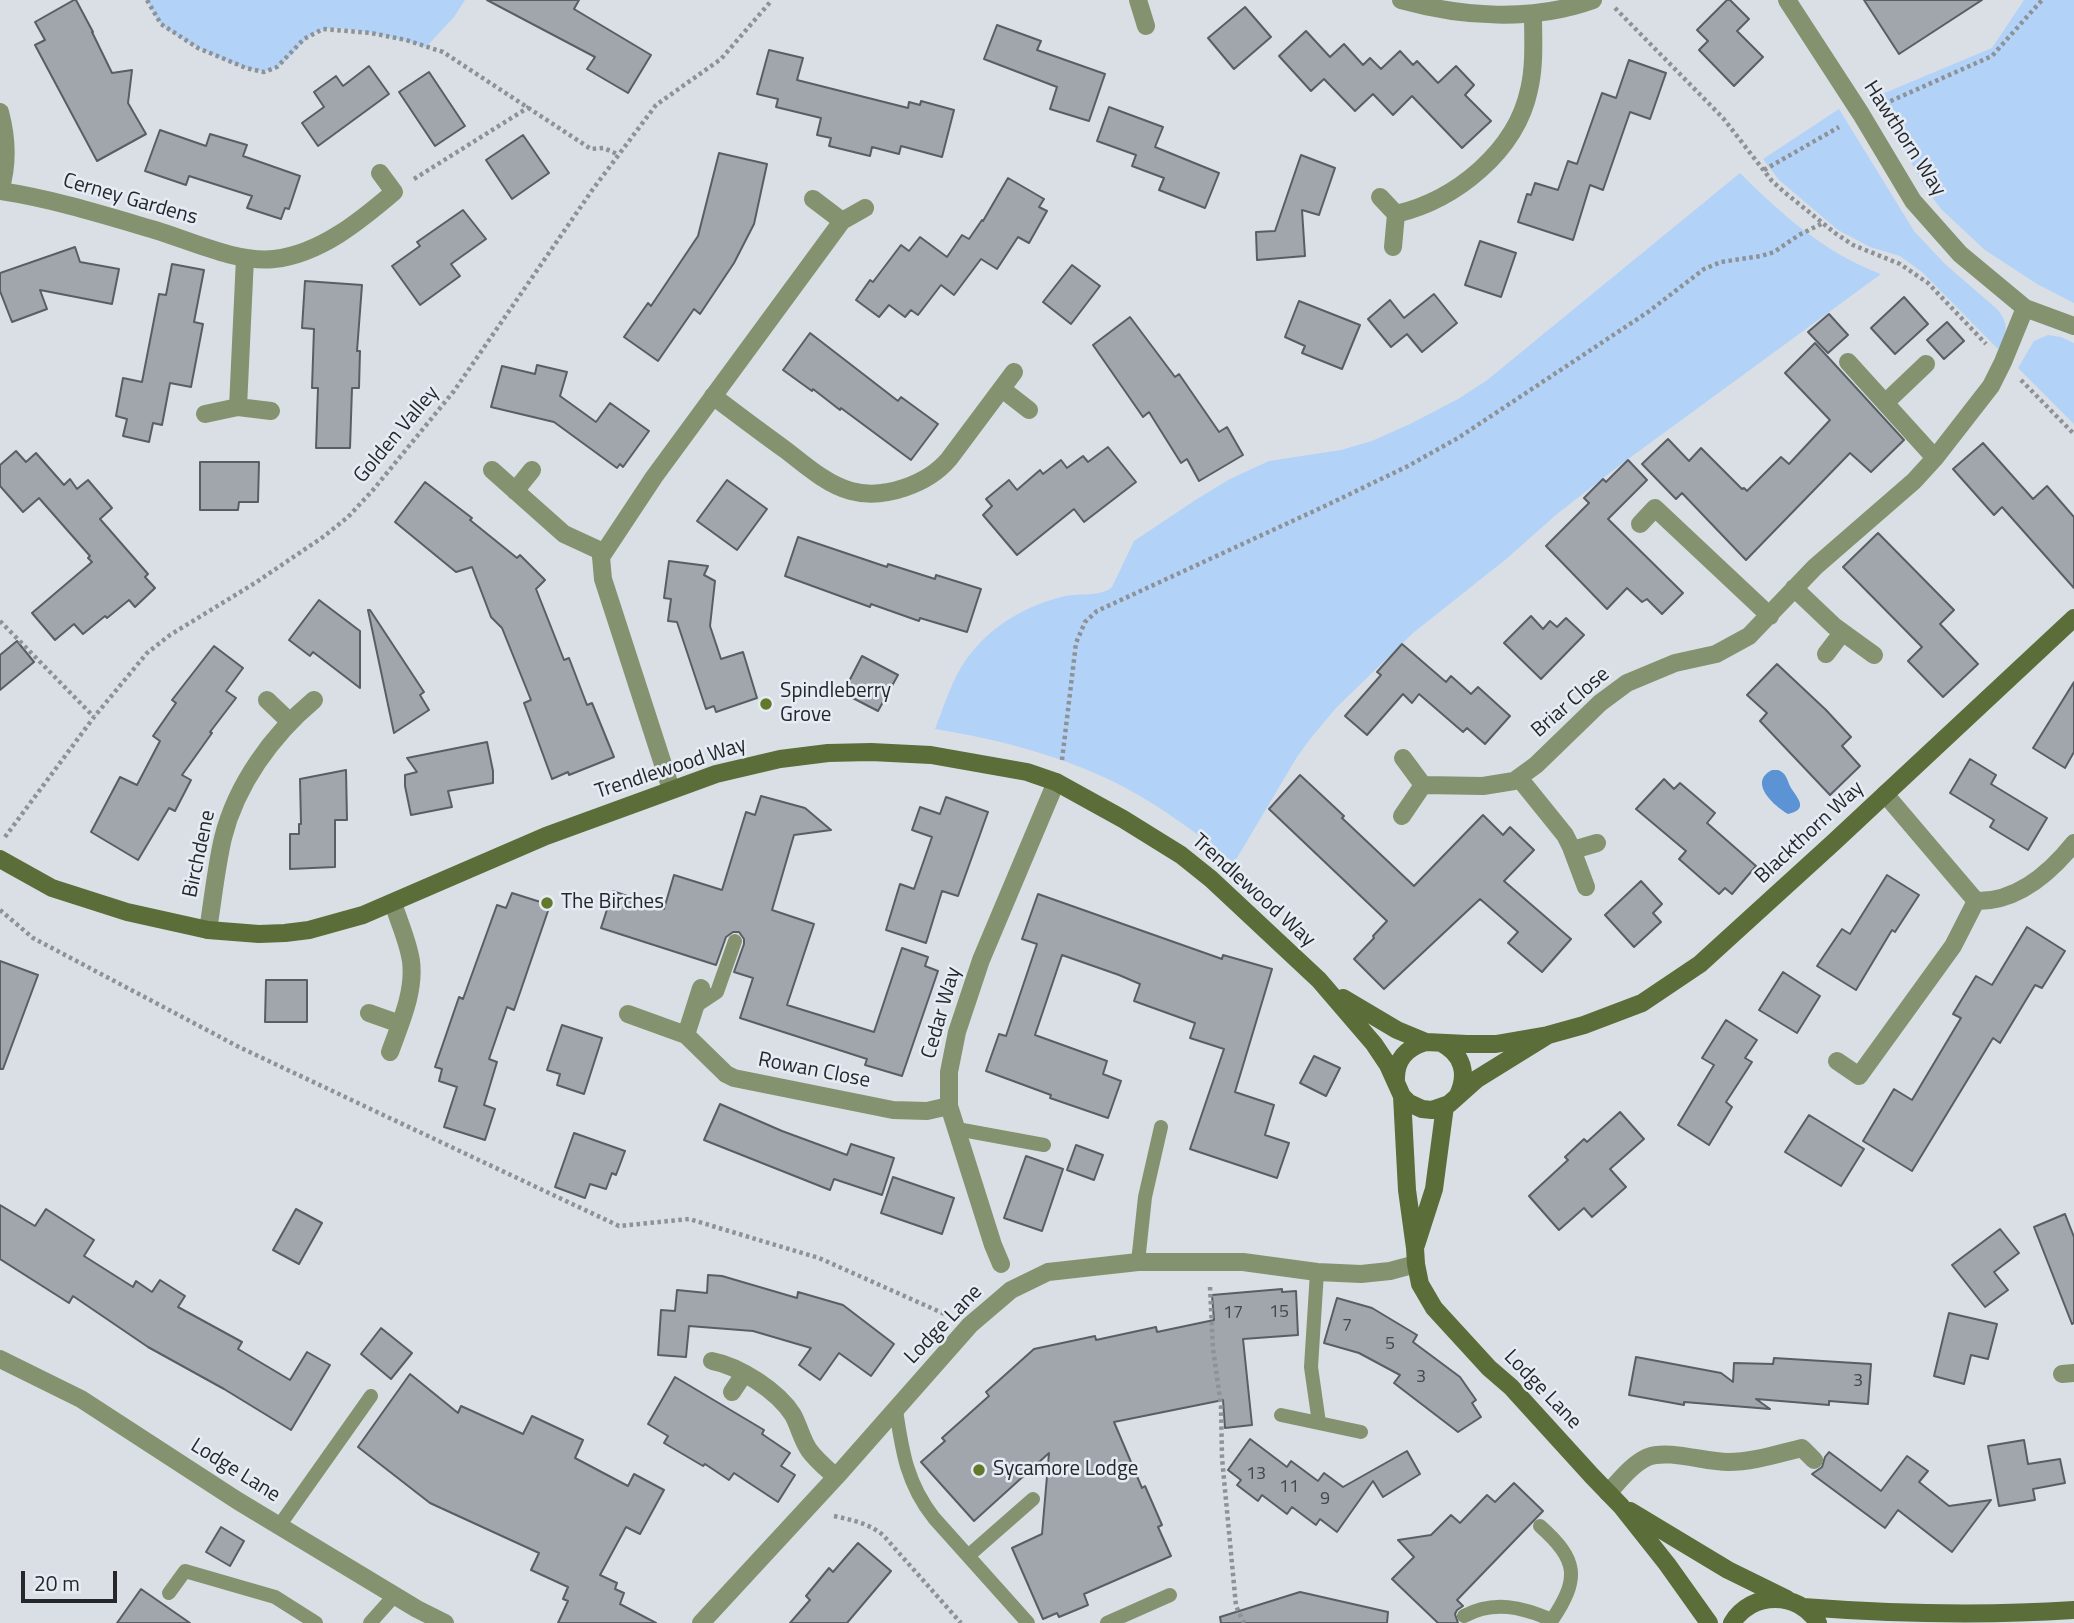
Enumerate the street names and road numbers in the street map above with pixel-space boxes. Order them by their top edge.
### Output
street label: Hawthorn Way [1857,77,1951,201]
street label: Cerney Gardens [60,169,200,231]
street label: Golden Valley [349,381,445,489]
street label: Briar Close [1527,662,1615,744]
street label: Trendlewood Way [592,733,750,805]
street label: Blackthorn Way [1750,776,1870,890]
street label: Birchdene [178,808,222,900]
street label: Trendlewood Way [1186,829,1320,953]
street label: Cedar Way [917,964,967,1062]
street label: Rowan Close [756,1048,872,1094]
street label: Lodge Lane [900,1280,988,1370]
street label: Lodge Lane [1498,1345,1586,1435]
street label: Lodge Lane [186,1434,284,1508]

